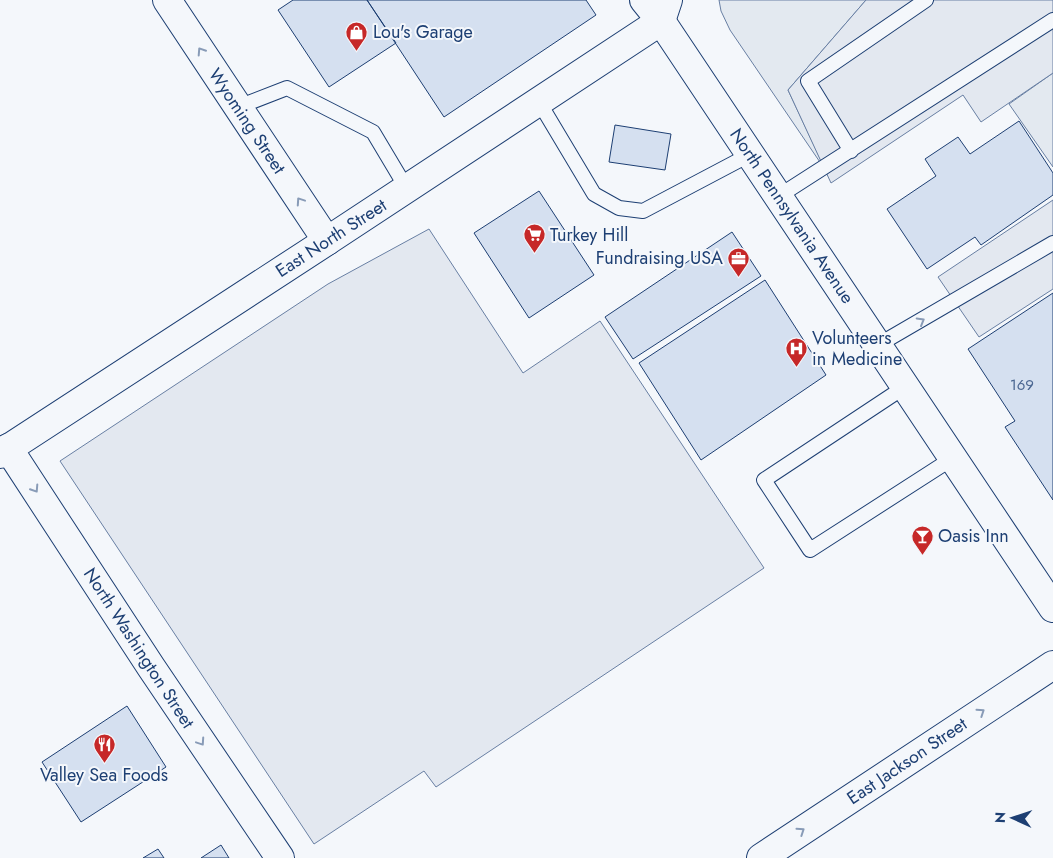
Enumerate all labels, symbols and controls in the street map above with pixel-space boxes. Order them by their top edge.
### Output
place label: Lou's Garage [373,19,473,45]
shop icon: Lou's Garage [345,20,369,51]
one-way arrow [198,47,207,57]
street label: Wyoming Street [202,63,292,179]
street label: North Pennsylvania Avenue [723,123,861,309]
street label: East North Street [270,192,392,284]
one-way arrow [297,197,307,206]
place label: Turkey Hill [550,222,628,248]
supermarket icon: Turkey Hill [522,223,546,254]
place label: Fundraising USA [596,245,723,271]
office icon: Fundraising USA [727,246,751,277]
one-way arrow [915,317,924,327]
place label: Volunteers in Medicine [812,325,902,372]
hospital icon: Volunteers in Medicine [784,336,808,367]
house number: 169 [1010,374,1034,396]
one-way arrow [29,483,38,493]
place label: Oasis Inn [938,523,1009,549]
bar icon: Oasis Inn [910,524,934,555]
street label: North Washington Street [77,563,201,734]
one-way arrow [975,709,984,719]
street label: East Jackson Street [842,711,973,811]
restaurant icon: Valley Sea Foods [92,733,116,764]
one-way arrow [195,736,205,745]
place label: Valley Sea Foods [40,762,168,788]
north arrow [988,793,1038,843]
text: N [990,811,1010,823]
one-way arrow [796,828,805,837]

